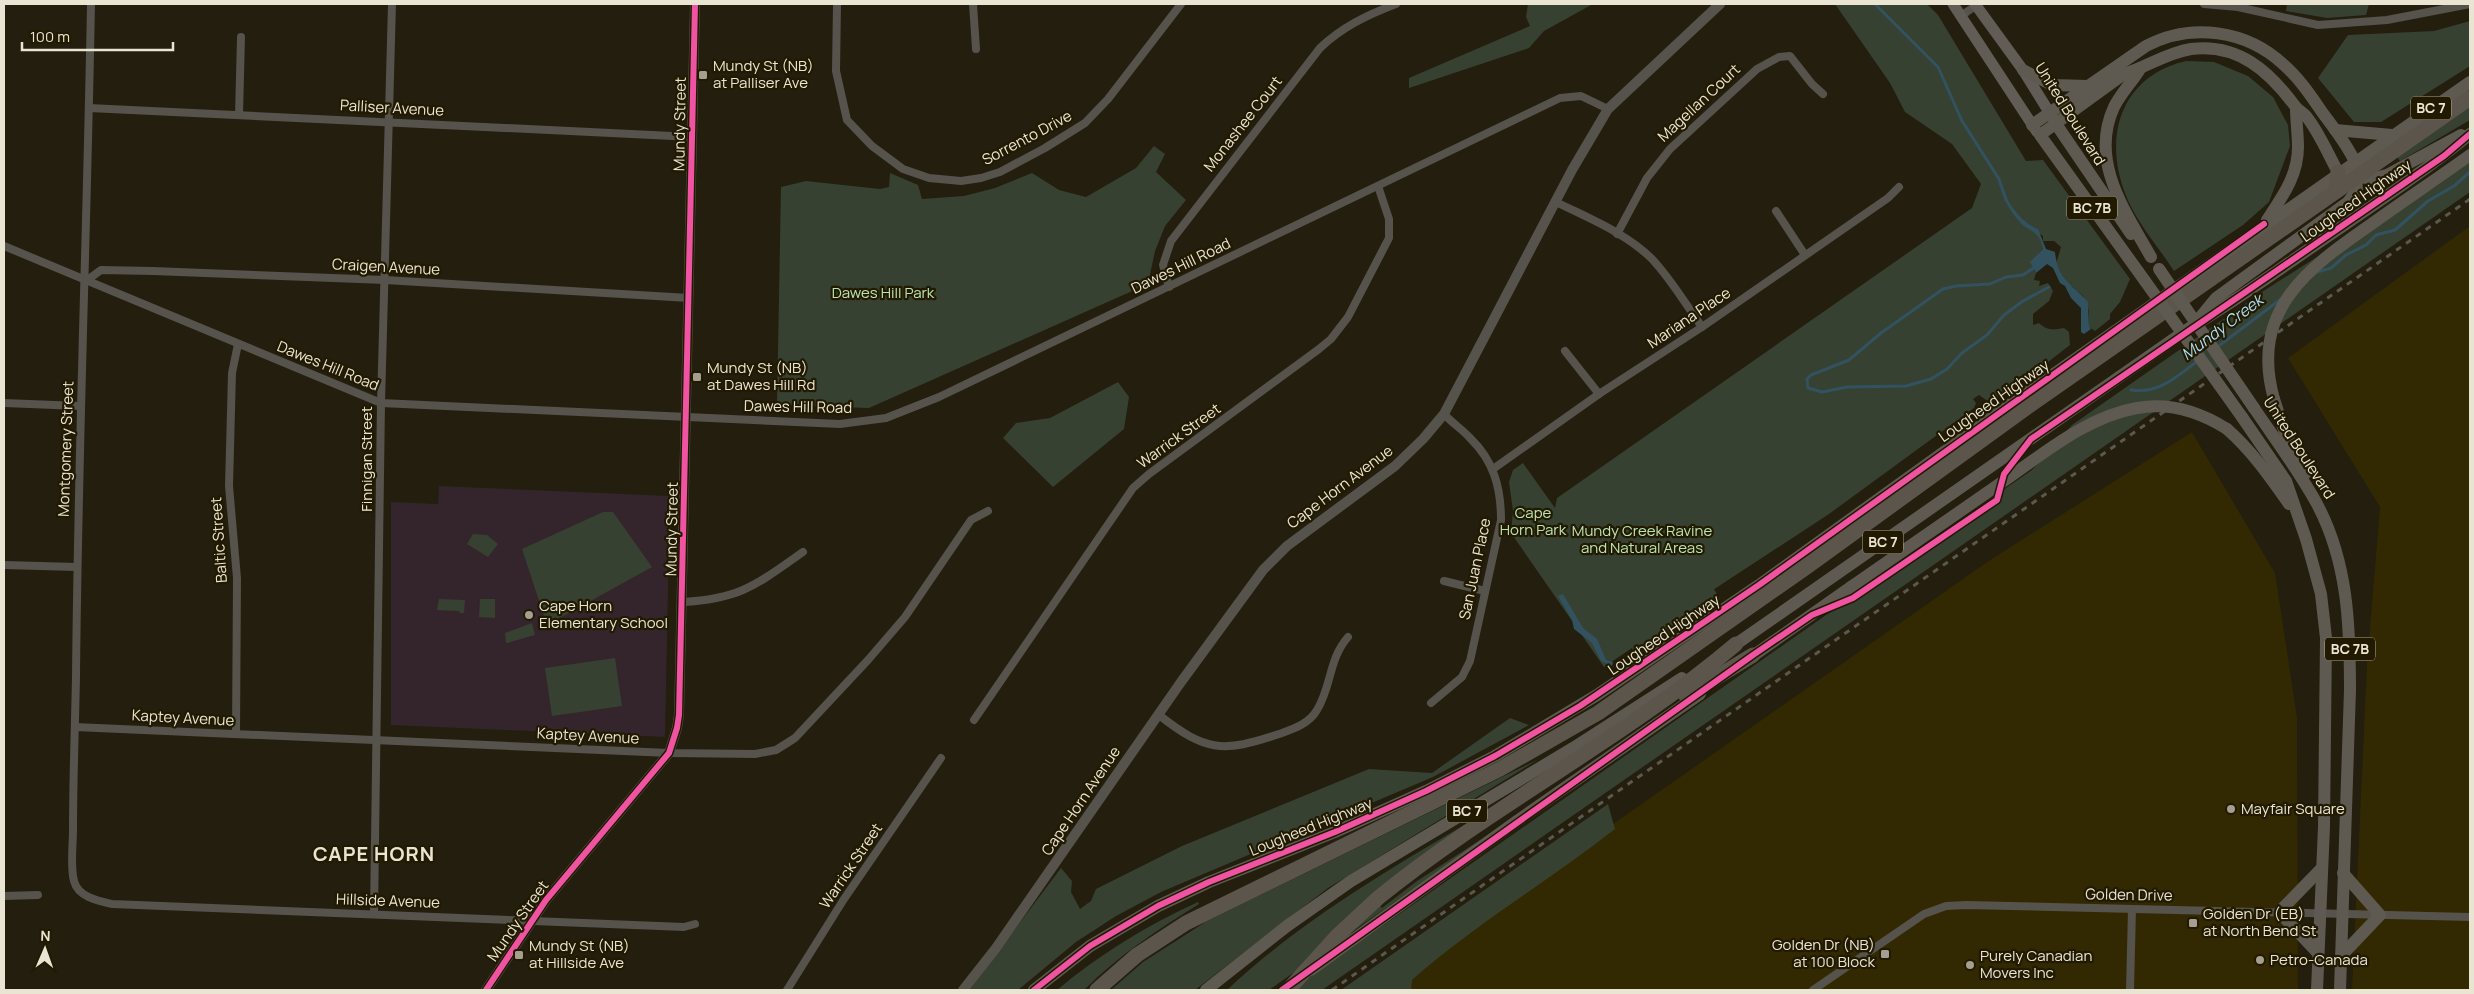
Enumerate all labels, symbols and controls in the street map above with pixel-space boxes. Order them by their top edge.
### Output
scale bar [22,20,174,52]
text: 100 m [30,26,70,47]
place label: Mundy St (NB) at Palliser Ave [713,55,814,93]
street label: United Boulevard [2030,58,2111,169]
street label: Magellan Court [1653,59,1744,146]
marker: Mundy St (NB) at Palliser Ave [697,69,709,81]
street label: Monashee Court [1199,72,1287,176]
street label: Mundy Street [668,77,691,171]
street label: Palliser Avenue [340,94,445,121]
road number: BC 7 [2411,96,2451,120]
street label: Sorrento Drive [978,105,1076,170]
street label: Lougheed Highway [2296,154,2415,247]
road number: BC 7B [2067,197,2117,220]
street label: Dawes Hill Road [1128,232,1234,299]
street label: Craigen Avenue [331,253,441,280]
park label: Dawes Hill Park [832,282,935,303]
street label: Mariana Place [1643,282,1735,353]
water label: Mundy Creek [2177,288,2269,365]
street label: Dawes Hill Road [274,336,382,396]
street label: Lougheed Highway [1934,354,2053,447]
place label: Mundy St (NB) at Dawes Hill Rd [707,357,815,395]
marker: Mundy St (NB) at Dawes Hill Rd [691,371,703,383]
street label: Montgomery Street [53,381,78,517]
street label: United Boulevard [2259,393,2340,503]
street label: Dawes Hill Road [744,395,852,418]
street label: Warrick Street [1133,398,1225,473]
street label: Finnigan Street [356,406,377,512]
street label: Cape Horn Avenue [1282,440,1397,533]
street label: Mundy Street [660,482,683,576]
street label: Baltic Street [205,496,232,584]
park label: Cape Horn Park [1500,502,1567,540]
street label: San Juan Place [1453,516,1496,622]
park label: Mundy Creek Ravine and Natural Areas [1572,520,1712,558]
road number: BC 7 [1863,530,1903,554]
street label: Lougheed Highway [1604,589,1724,680]
place label: Cape Horn Elementary School [539,595,668,633]
marker: Cape Horn Elementary School [523,609,535,621]
road number: BC 7B [2325,638,2375,661]
street label: Kaptey Avenue [131,704,235,731]
street label: Kaptey Avenue [536,722,640,749]
street label: Cape Horn Avenue [1036,742,1125,859]
street label: Lougheed Highway [1246,792,1376,861]
place label: Mayfair Square [2241,798,2345,819]
road number: BC 7 [1447,799,1487,822]
marker: Mayfair Square [2225,803,2237,815]
street label: Warrick Street [814,819,887,913]
district label: CAPE HORN [313,840,435,867]
street label: Mundy Street [482,876,553,965]
street label: Golden Drive [2085,883,2173,906]
street label: Hillside Avenue [336,888,441,913]
place label: Golden Dr (EB) at North Bend St [2203,903,2317,941]
marker: Golden Dr (EB) at North Bend St [2187,917,2199,929]
north arrow [20,924,70,974]
text: N [40,926,51,945]
place label: Golden Dr (NB) at 100 Block [1772,934,1876,972]
place label: Mundy St (NB) at Hillside Ave [529,935,630,973]
place label: Purely Canadian Movers Inc [1980,945,2092,983]
marker: Golden Dr (NB) at 100 Block [1879,948,1891,960]
marker: Mundy St (NB) at Hillside Ave [513,949,525,961]
place label: Petro-Canada [2270,949,2368,970]
marker: Petro-Canada [2254,954,2266,966]
marker: Purely Canadian Movers Inc [1964,959,1976,971]

